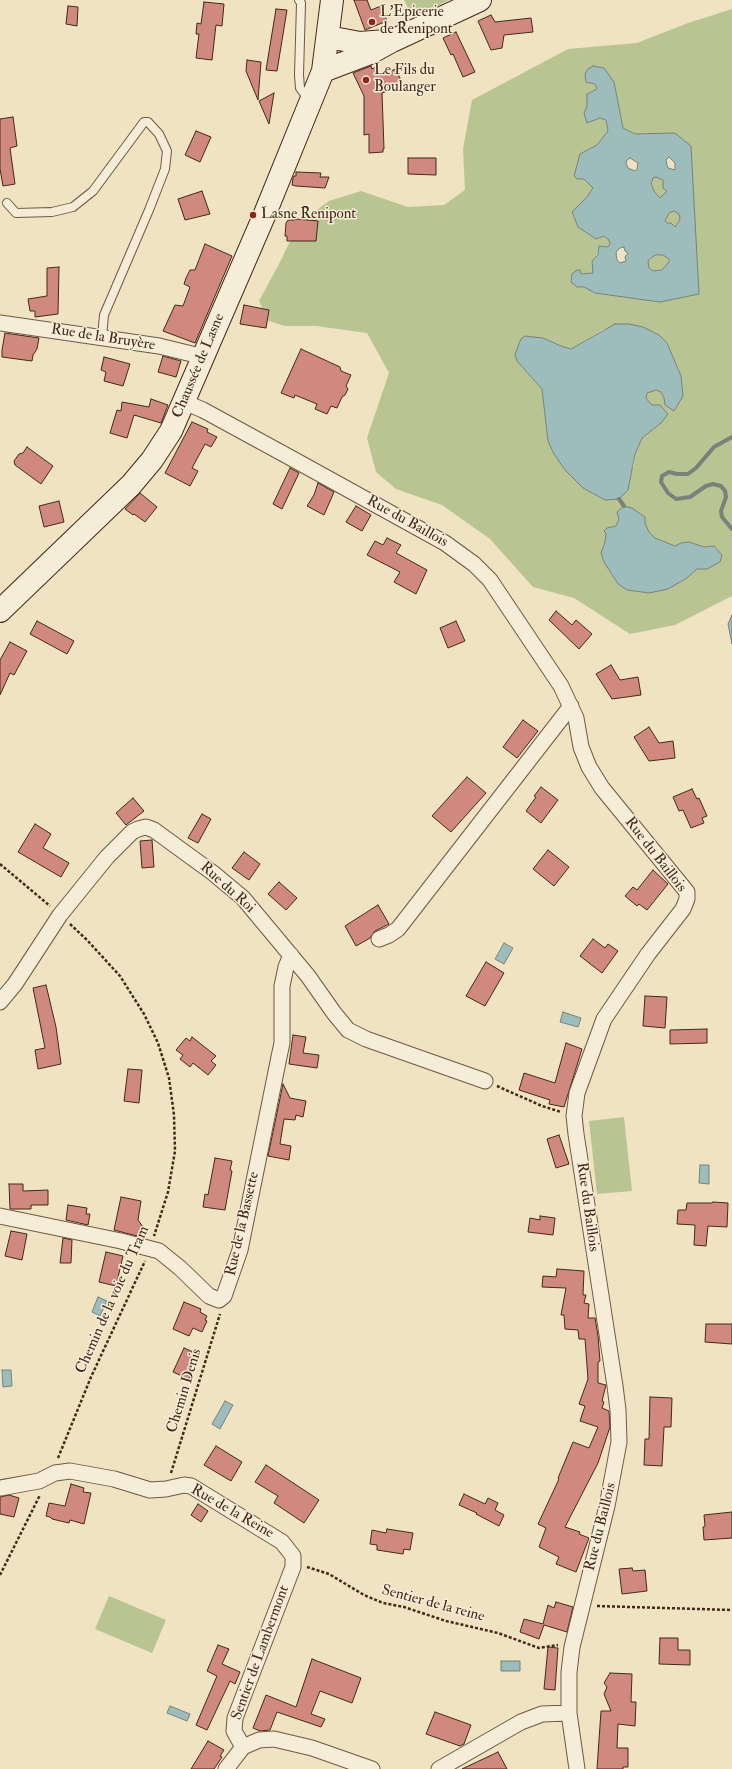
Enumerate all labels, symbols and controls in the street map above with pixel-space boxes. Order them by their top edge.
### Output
place label: L'Epicerie de Renipont [380,4,453,39]
marker: L'Epicerie de Renipont [367,17,377,27]
place label: Le Fils du Boulanger [374,62,436,97]
marker: Le Fils du Boulanger [361,75,371,85]
place label: Lasne Renipont [261,206,356,224]
marker: Lasne Renipont [248,210,258,220]
street label: Chaussée de Lasne [169,311,229,421]
street label: Rue de la Bruyère [50,321,156,355]
street label: Rue du Baillois [363,492,451,552]
street label: Rue du Baillois [620,814,690,896]
street label: Rue du Roi [196,859,258,917]
street label: Rue du Baillois [572,1161,602,1253]
street label: Rue de la Bassette [222,1170,264,1278]
street label: Chemin de la voie du Tram [72,1223,154,1377]
street label: Chemin Denis [164,1347,206,1435]
street label: Rue de la Reine [187,1481,277,1543]
street label: Rue du Baillois [581,1481,621,1573]
street label: Sentier de la reine [380,1582,486,1626]
street label: Sentier de Lambermont [228,1583,294,1723]

